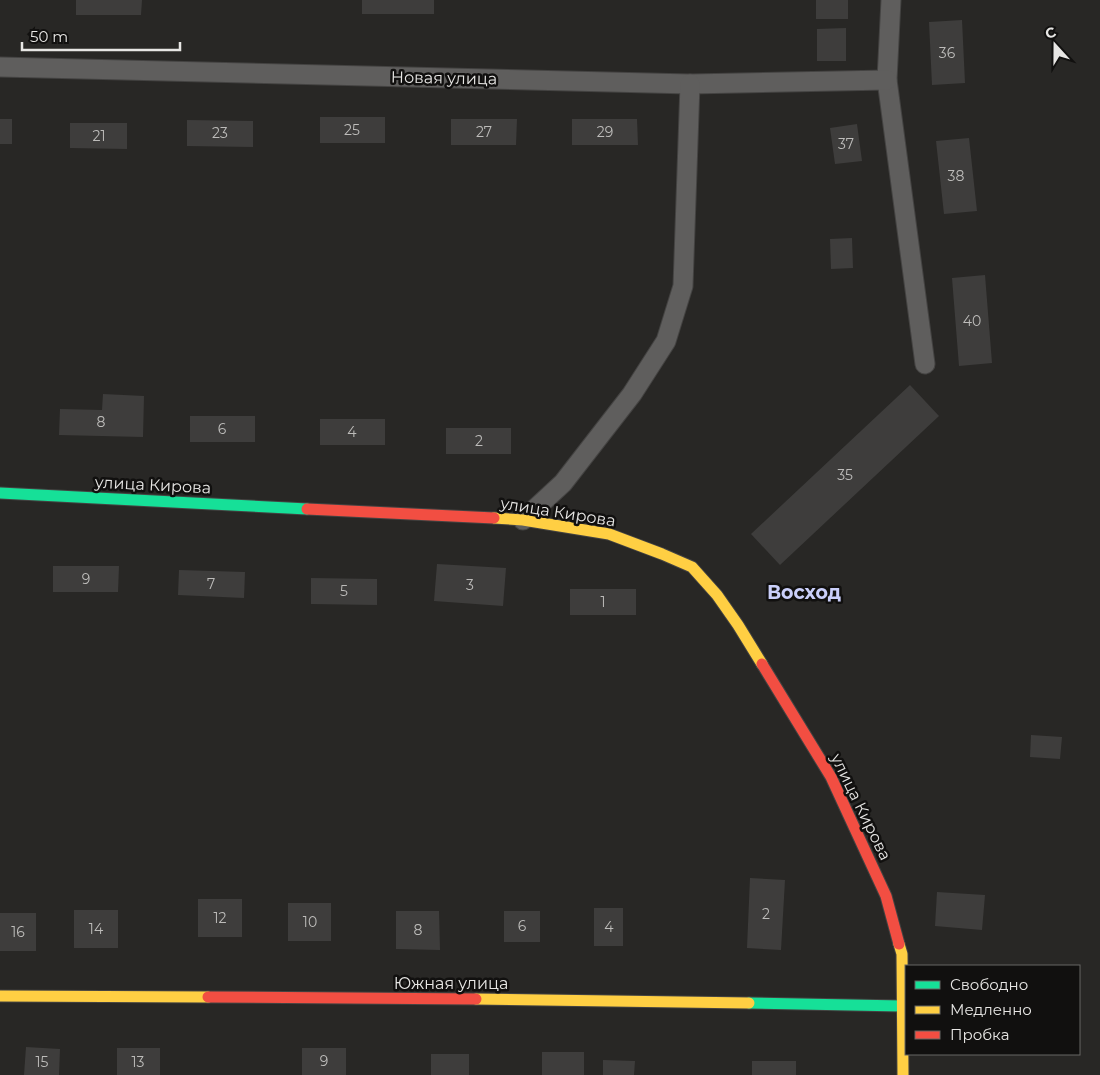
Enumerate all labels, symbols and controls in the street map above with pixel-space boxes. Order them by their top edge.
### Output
scale bar [22,20,180,52]
north arrow [1030,20,1080,70]
text: С [1042,23,1058,43]
text: 50 m [30,27,68,46]
house number: 36 [939,44,956,62]
street label: Новая улица [391,68,497,88]
house number: 25 [344,121,360,139]
house number: 27 [476,123,492,141]
house number: 29 [597,123,613,141]
house number: 23 [212,124,228,142]
house number: 21 [92,127,106,145]
house number: 37 [838,135,854,153]
house number: 38 [948,167,964,185]
house number: 40 [963,312,981,330]
house number: 8 [97,413,106,431]
house number: 6 [218,420,227,438]
house number: 4 [347,423,357,441]
house number: 2 [475,432,483,450]
house number: 35 [837,466,853,484]
street label: улица Кирова [93,472,212,498]
street label: улица Кирова [498,493,617,530]
house number: 9 [82,570,90,588]
house number: 7 [207,575,215,593]
house number: 3 [466,576,474,594]
district label: Восход [767,581,841,604]
house number: 5 [340,582,348,600]
house number: 1 [600,593,606,611]
street label: улица Кирова [827,750,895,863]
house number: 2 [762,905,770,923]
house number: 12 [213,909,227,927]
house number: 10 [303,913,317,931]
house number: 6 [518,917,527,935]
house number: 4 [604,918,614,936]
house number: 14 [89,920,104,938]
house number: 8 [414,921,423,939]
house number: 16 [11,923,25,941]
legend [905,965,1080,1055]
street label: Южная улица [394,974,508,993]
text: Свободно [950,975,1028,994]
text: Медленно [950,1000,1032,1019]
text: Пробка [950,1025,1009,1044]
house number: 9 [320,1052,328,1070]
house number: 15 [36,1053,49,1071]
house number: 13 [132,1053,145,1071]

